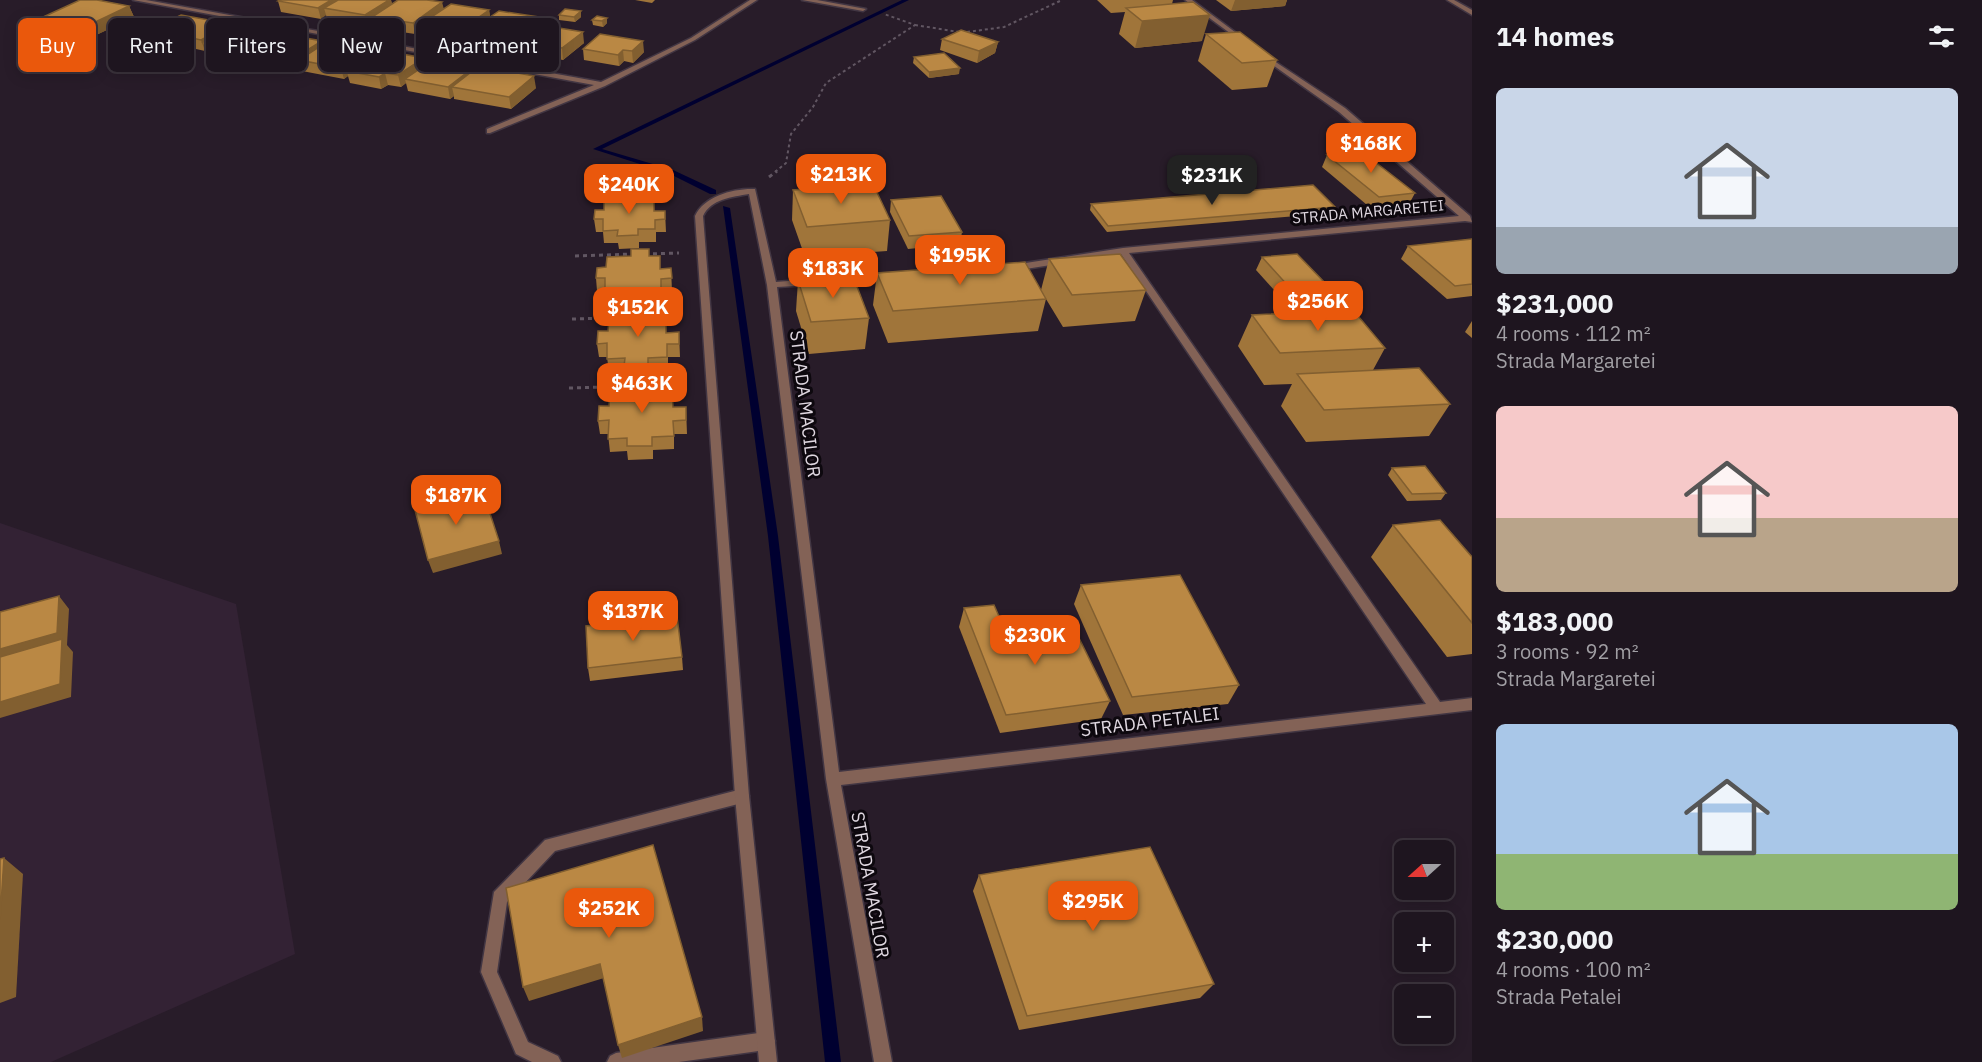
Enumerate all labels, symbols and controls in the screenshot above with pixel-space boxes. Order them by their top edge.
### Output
chip: Buy [18,18,96,72]
chip: Rent [108,18,194,72]
chip: Filters [206,18,307,72]
chip: New [319,18,404,72]
chip: Apartment [416,18,559,72]
text: 14 homes [1496,19,1614,53]
icon: filters [1925,20,1958,53]
pin: $168K [1329,123,1413,174]
icon: home [1673,127,1781,235]
text: $168K [1340,129,1402,156]
pin: $213K [799,154,883,205]
pin: $231K [1170,155,1254,206]
text: $213K [810,160,872,187]
text: $231K [1181,161,1243,188]
pin: $240K [587,164,671,215]
text: $240K [598,170,660,197]
street label: STRADA MARGARETEI [1291,195,1445,228]
pin: $195K [918,235,1002,286]
text: $195K [929,241,991,268]
pin: $183K [791,248,875,299]
text: $183K [802,254,864,281]
pin: $256K [1276,281,1360,332]
text: $231,000 [1496,286,1613,320]
pin: $152K [596,287,680,338]
text: $256K [1287,287,1349,314]
text: $152K [607,293,669,320]
text: 4 rooms · 112 m² [1496,320,1651,347]
street label: STRADA MACILOR [785,329,826,479]
text: Strada Margaretei [1496,347,1656,374]
pin: $463K [600,363,684,414]
text: $463K [611,369,673,396]
icon: home [1673,445,1781,553]
pin: $187K [414,475,498,526]
text: $187K [425,481,487,508]
pin: $137K [591,591,675,642]
text: $137K [602,597,664,624]
text: $183,000 [1496,604,1613,638]
pin: $230K [993,615,1077,666]
text: $230K [1004,621,1066,648]
text: 3 rooms · 92 m² [1496,638,1639,665]
text: Strada Margaretei [1496,665,1656,692]
street label: STRADA PETALEI [1079,702,1221,741]
icon: home [1673,763,1781,871]
street label: STRADA MACILOR [846,810,895,960]
north arrow [1394,840,1454,900]
map controls [1394,840,1454,1044]
pin: $295K [1051,881,1135,932]
text: $295K [1062,887,1124,914]
pin: $252K [567,888,651,939]
text: $252K [578,894,640,921]
button: + [1394,912,1454,972]
text: $230,000 [1496,922,1613,956]
text: 4 rooms · 100 m² [1496,956,1651,983]
text: Strada Petalei [1496,983,1621,1010]
button: − [1394,984,1454,1044]

